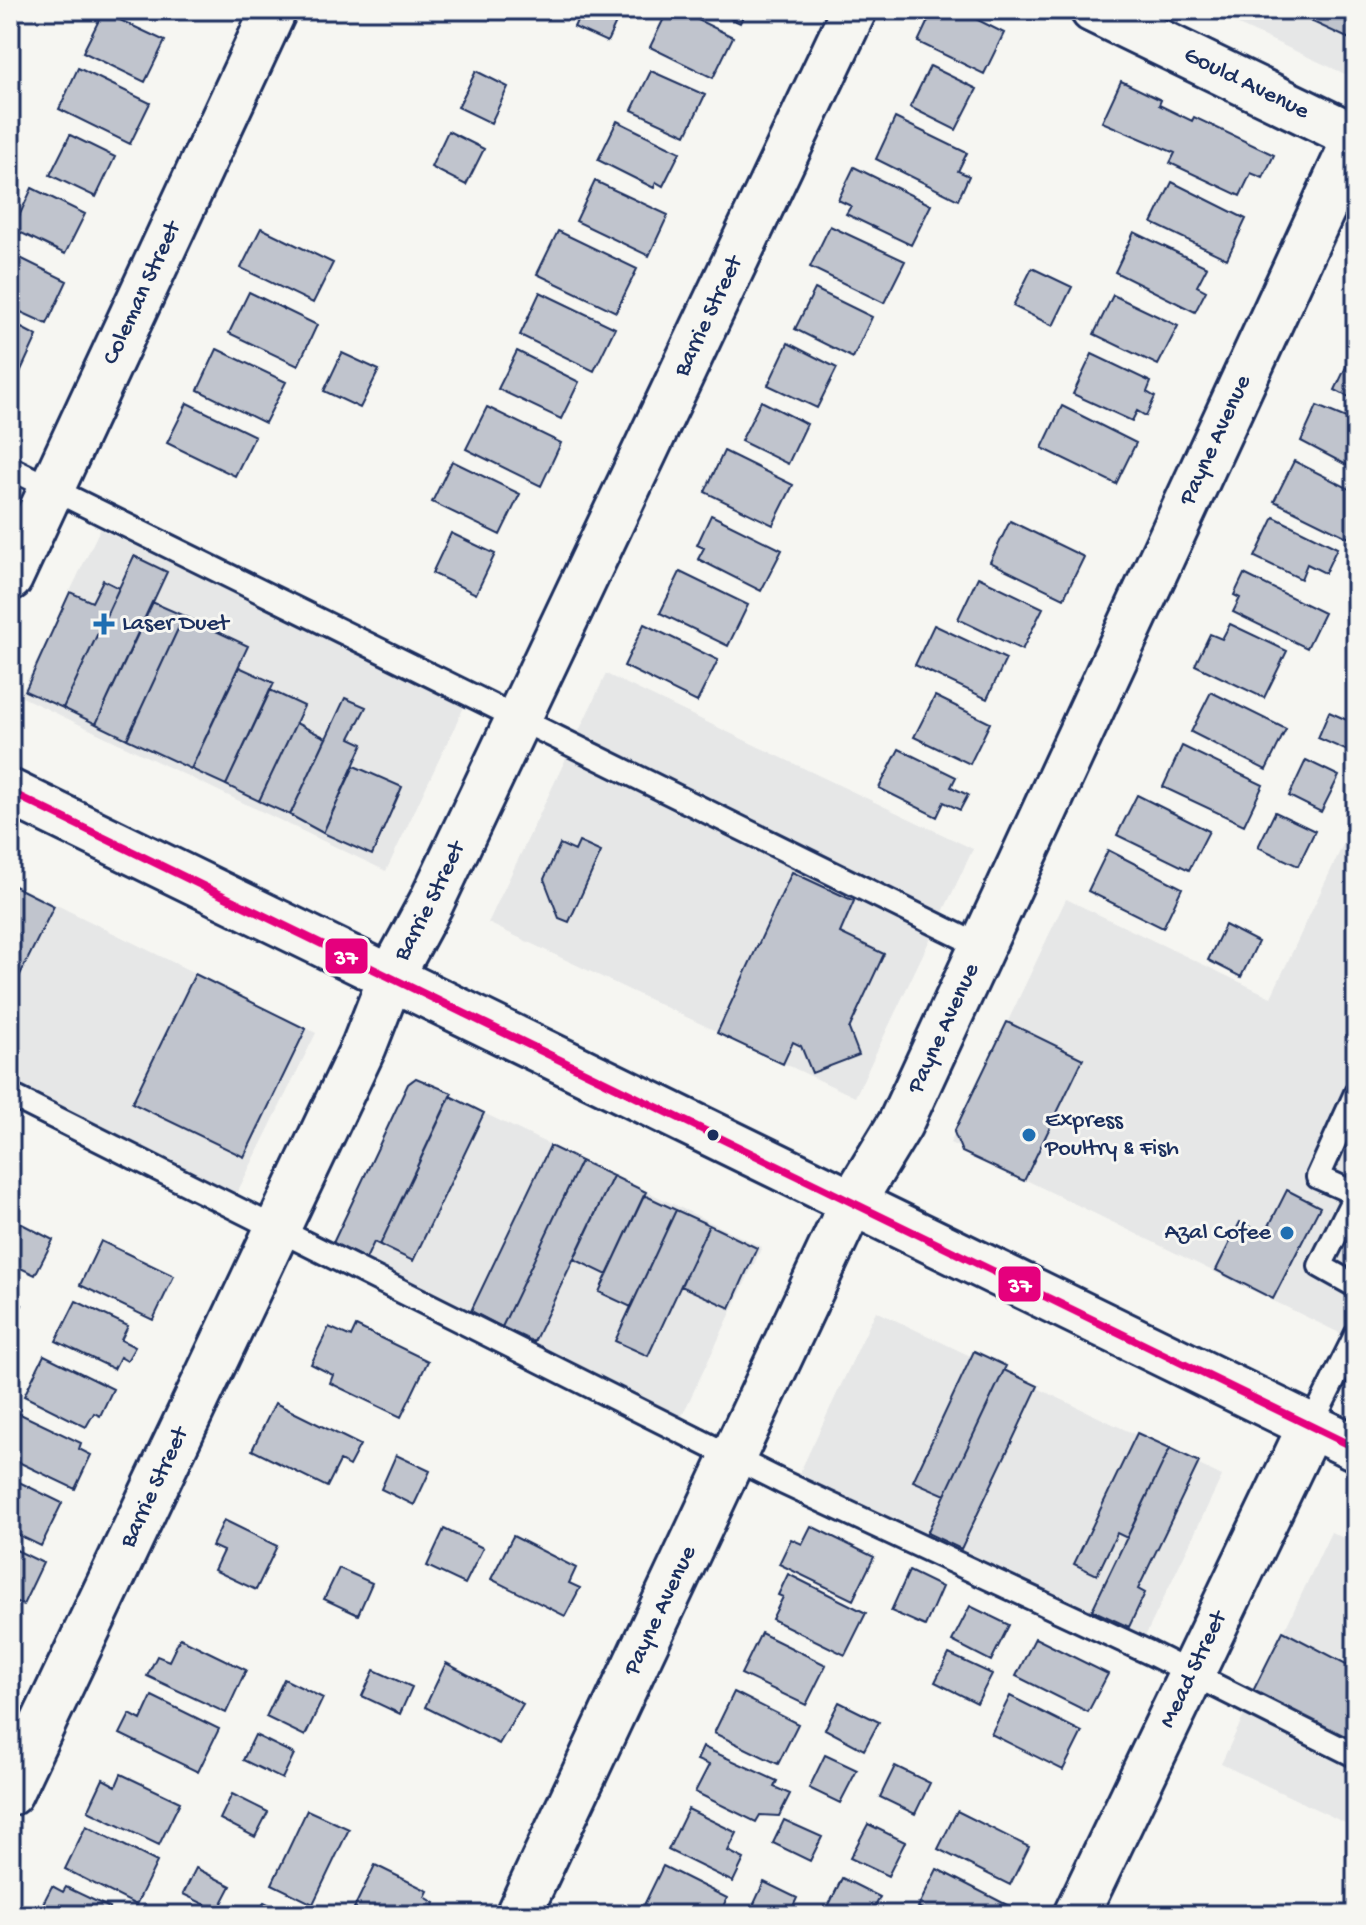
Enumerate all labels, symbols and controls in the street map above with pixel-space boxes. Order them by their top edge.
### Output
street label: Gould Avenue [1178,41,1314,127]
street label: Coleman Street [97,215,189,369]
street label: Barrie Street [668,249,751,382]
street label: Payne Avenue [1173,370,1259,511]
place label: Laser Duet [122,610,231,639]
marker: Laser Duet [93,613,115,635]
street label: Barrie Street [387,835,473,967]
line badge: 37 [324,937,369,975]
text: 37 [334,947,359,973]
street label: Payne Avenue [901,958,987,1099]
place label: Express Poultry & Fish [1044,1107,1179,1164]
marker: Express Poultry & Fish [1020,1126,1038,1144]
unlabelled marker [705,1127,721,1143]
place label: Azal Cofee [1164,1219,1272,1248]
marker: Azal Cofee [1278,1224,1296,1242]
line badge: 37 [997,1265,1042,1303]
text: 37 [1008,1275,1033,1301]
street label: Barrie Street [113,1421,197,1553]
street label: Payne Avenue [617,1541,704,1681]
street label: Mead Street [1153,1605,1235,1733]

